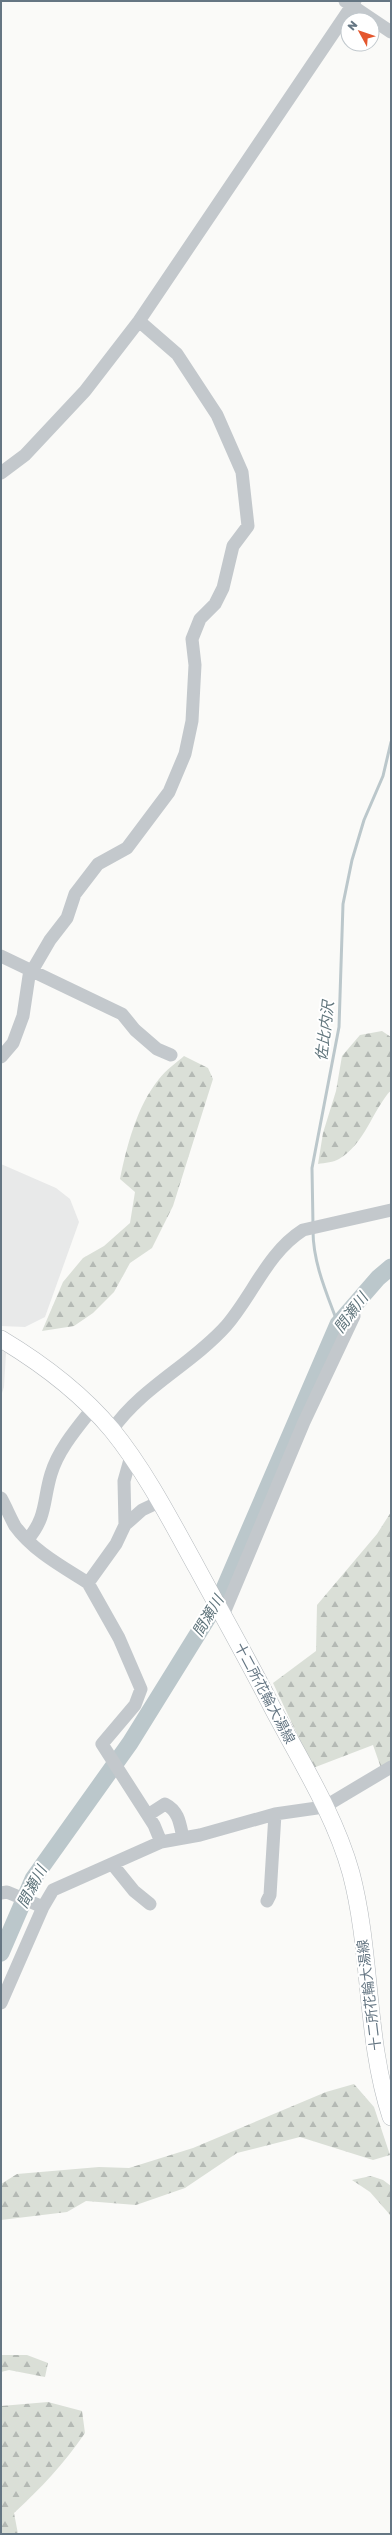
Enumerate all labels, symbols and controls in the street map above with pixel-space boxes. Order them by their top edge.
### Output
north arrow [340,12,380,52]
text: N [344,18,360,33]
water label: 佐比内沢 [311,998,337,1062]
water label: 間瀬川 [329,1287,372,1336]
water label: 間瀬川 [188,1590,227,1639]
street label: 十二所花輪大湯線 [232,1639,299,1746]
water label: 間瀬川 [13,1861,51,1911]
street label: 十二所花輪大湯線 [353,1938,384,2052]

